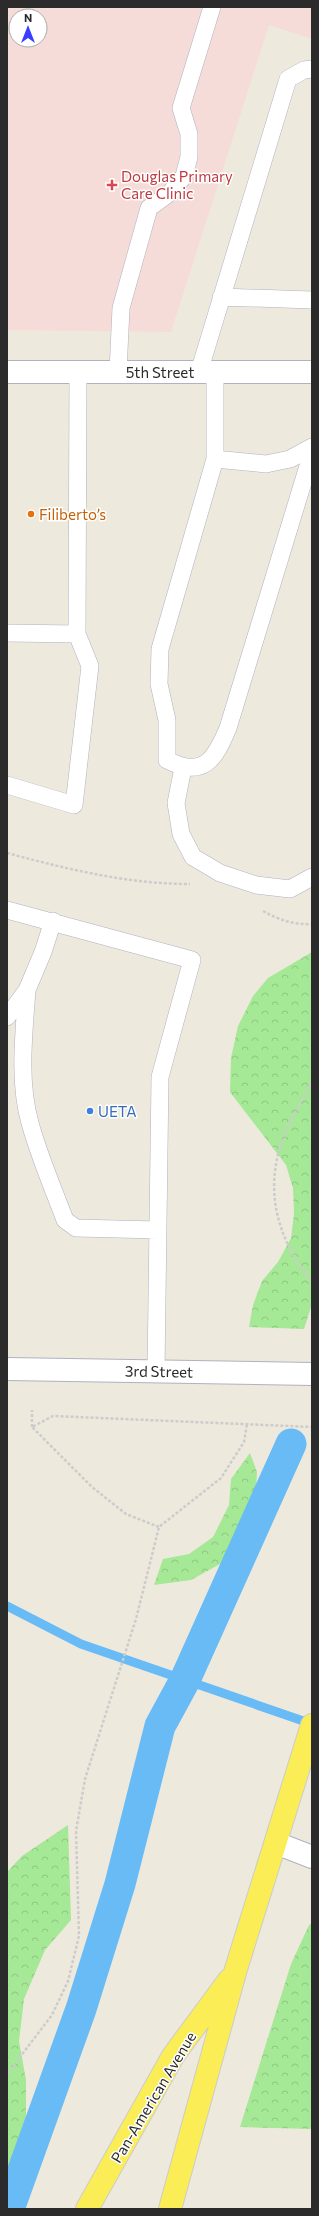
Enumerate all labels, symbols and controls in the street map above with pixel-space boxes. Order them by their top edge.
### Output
north arrow [8,8,48,48]
text: N [24,11,32,24]
place label: Douglas Primary Care Clinic [121,167,233,202]
marker: Douglas Primary Care Clinic [106,179,118,191]
street label: 5th Street [126,363,194,381]
place label: Filiberto’s [39,505,106,523]
marker: Filiberto’s [26,509,36,519]
place label: UETA [98,1102,137,1120]
marker: UETA [85,1106,95,1116]
street label: 3rd Street [125,1361,193,1381]
street label: Pan-American Avenue [107,2028,199,2166]

